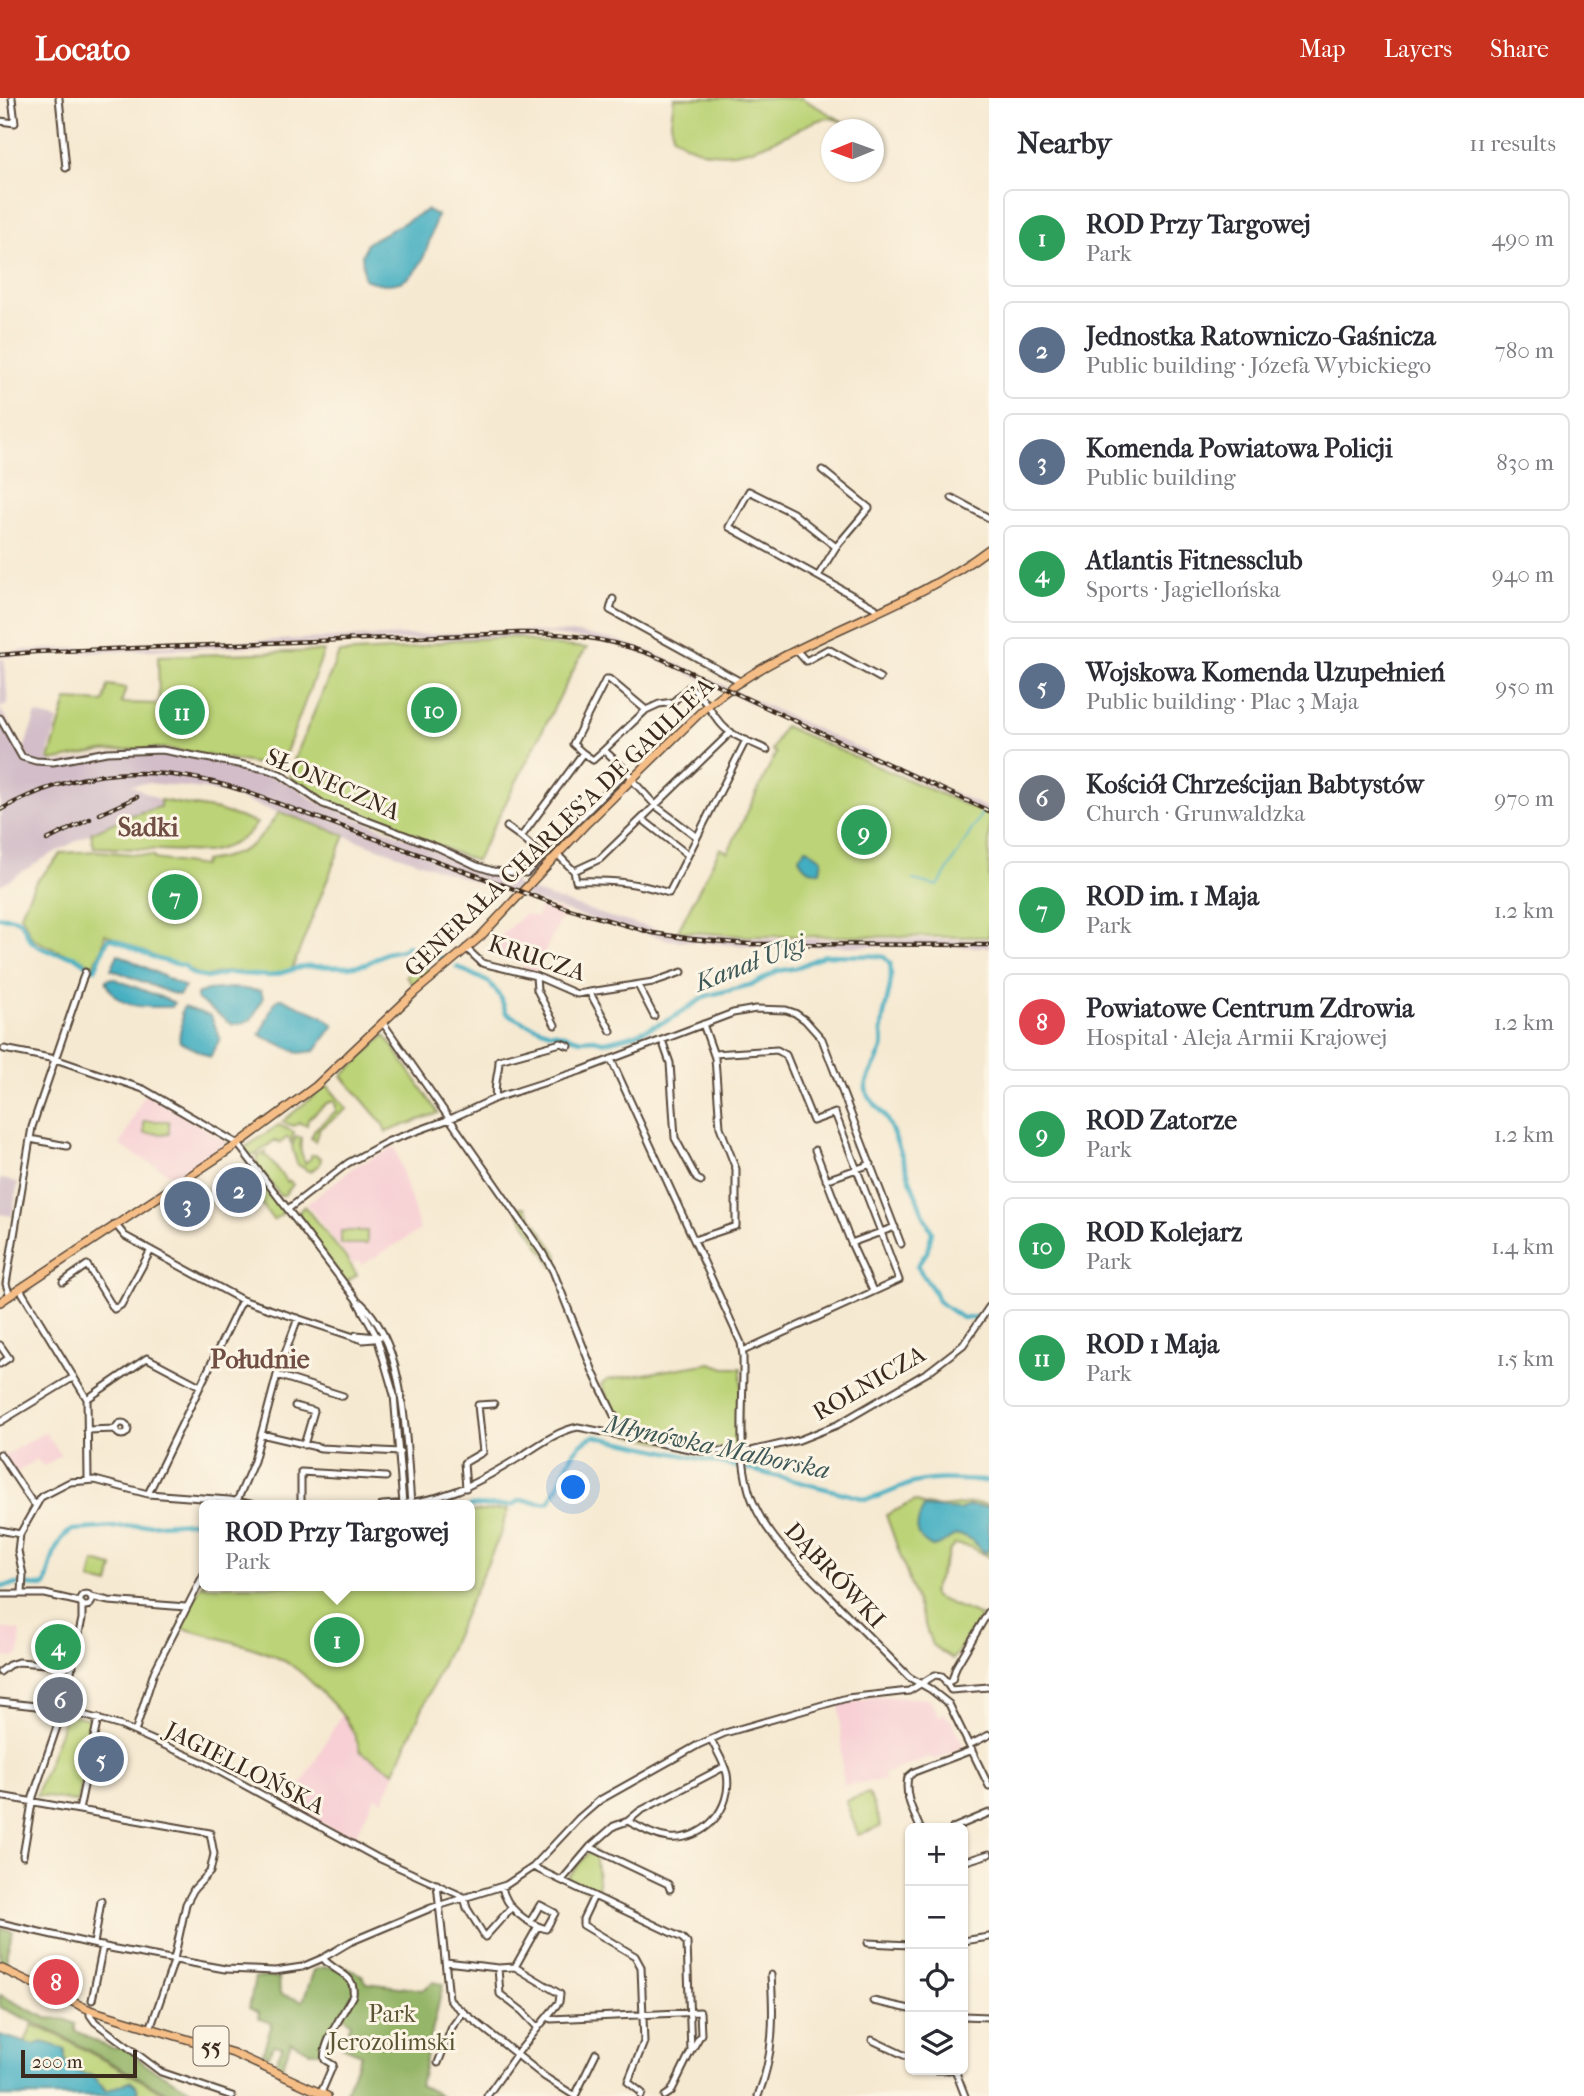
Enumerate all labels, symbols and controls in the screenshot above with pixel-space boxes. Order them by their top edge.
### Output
text: Locato [35,30,130,69]
text: Map [1300,35,1346,63]
text: Layers [1384,35,1452,63]
text: Share [1490,35,1549,63]
north arrow [821,119,884,182]
text: Nearby [1017,126,1112,161]
text: 11 results [1469,130,1556,157]
text: ROD Przy Targowej [1086,209,1311,240]
text: 1 [1038,225,1046,252]
text: 490 m [1492,225,1554,252]
text: Park [1086,240,1132,267]
text: Jednostka Ratowniczo-Gaśnicza [1086,321,1436,352]
text: 2 [1036,337,1048,364]
text: 780 m [1495,337,1554,364]
text: Public building · Józefa Wybickiego [1086,352,1431,379]
text: Komenda Powiatowa Policji [1086,433,1393,464]
text: 3 [1037,449,1047,476]
text: 830 m [1496,449,1554,476]
text: Public building [1086,464,1236,491]
text: Atlantis Fitnessclub [1086,545,1303,576]
text: 4 [1035,561,1049,588]
text: 940 m [1492,561,1554,588]
text: Sports · Jagiellońska [1086,576,1280,603]
text: Wojskowa Komenda Uzupełnień [1086,657,1445,688]
street label: GENERAŁA CHARLES'A DE GAULLE'A [399,671,720,982]
text: 5 [1037,673,1047,700]
text: 950 m [1495,673,1554,700]
pin: 10 [411,684,457,736]
pin: 11 [159,686,205,738]
text: Public building · Plac 3 Maja [1086,688,1359,715]
street label: SŁONECZNA [261,742,405,826]
text: Kościół Chrześcijan Babtystów [1086,769,1424,800]
text: 6 [1036,785,1048,812]
text: 970 m [1494,785,1554,812]
text: Church · Grunwaldzka [1086,800,1305,827]
pin: 9 [841,806,887,858]
district label: Sadki [118,812,179,843]
pin: 7 [152,871,198,923]
text: ROD im. 1 Maja [1086,881,1259,912]
text: 7 [1036,897,1048,924]
text: 1.2 km [1494,897,1554,924]
text: Park [1086,912,1132,939]
water label: Kanał Ulgi [688,927,811,999]
street label: KRUCZA [485,929,589,987]
text: Powiatowe Centrum Zdrowia [1086,993,1414,1024]
text: 8 [1036,1009,1048,1036]
text: 1.2 km [1494,1009,1554,1036]
text: Hospital · Aleja Armii Krajowej [1086,1024,1387,1051]
text: ROD Zatorze [1086,1105,1237,1136]
text: 9 [1036,1121,1048,1148]
text: 1.2 km [1494,1121,1554,1148]
text: Park [1086,1136,1132,1163]
pin: 2 [216,1164,262,1216]
pin: 3 [164,1178,210,1230]
text: ROD Kolejarz [1086,1217,1242,1248]
text: 10 [1032,1233,1052,1260]
text: 1.4 km [1491,1233,1554,1260]
text: Park [1086,1248,1132,1275]
text: ROD 1 Maja [1086,1329,1219,1360]
street label: ROLNICZA [808,1339,931,1426]
district label: Południe [210,1344,310,1375]
text: 11 [1034,1345,1050,1372]
text: 1.5 km [1496,1345,1554,1372]
text: Park [1086,1360,1132,1387]
water label: Młynówka Malborska [600,1408,833,1486]
your location [556,1470,590,1504]
popup [199,1500,475,1591]
street label: DĄBRÓWKI [778,1516,892,1634]
text: ROD Przy Targowej [225,1517,449,1548]
text: Park [225,1548,270,1575]
pin: 1 [314,1614,360,1666]
pin: 4 [35,1621,81,1673]
pin: 6 [37,1674,83,1726]
street label: JAGIELLOŃSKA [159,1714,331,1821]
pin: 5 [78,1733,124,1785]
map controls [905,1823,968,2075]
button: + [905,1823,968,1886]
button: − [905,1886,968,1949]
button: locate [905,1949,968,2012]
pin: 8 [33,1956,79,2008]
park label: Park Jerozolimski [326,2000,456,2056]
button: layers [905,2012,968,2075]
road number: 55 [194,2026,228,2066]
scale bar [21,2047,136,2079]
text: 200 m [32,2051,83,2073]

